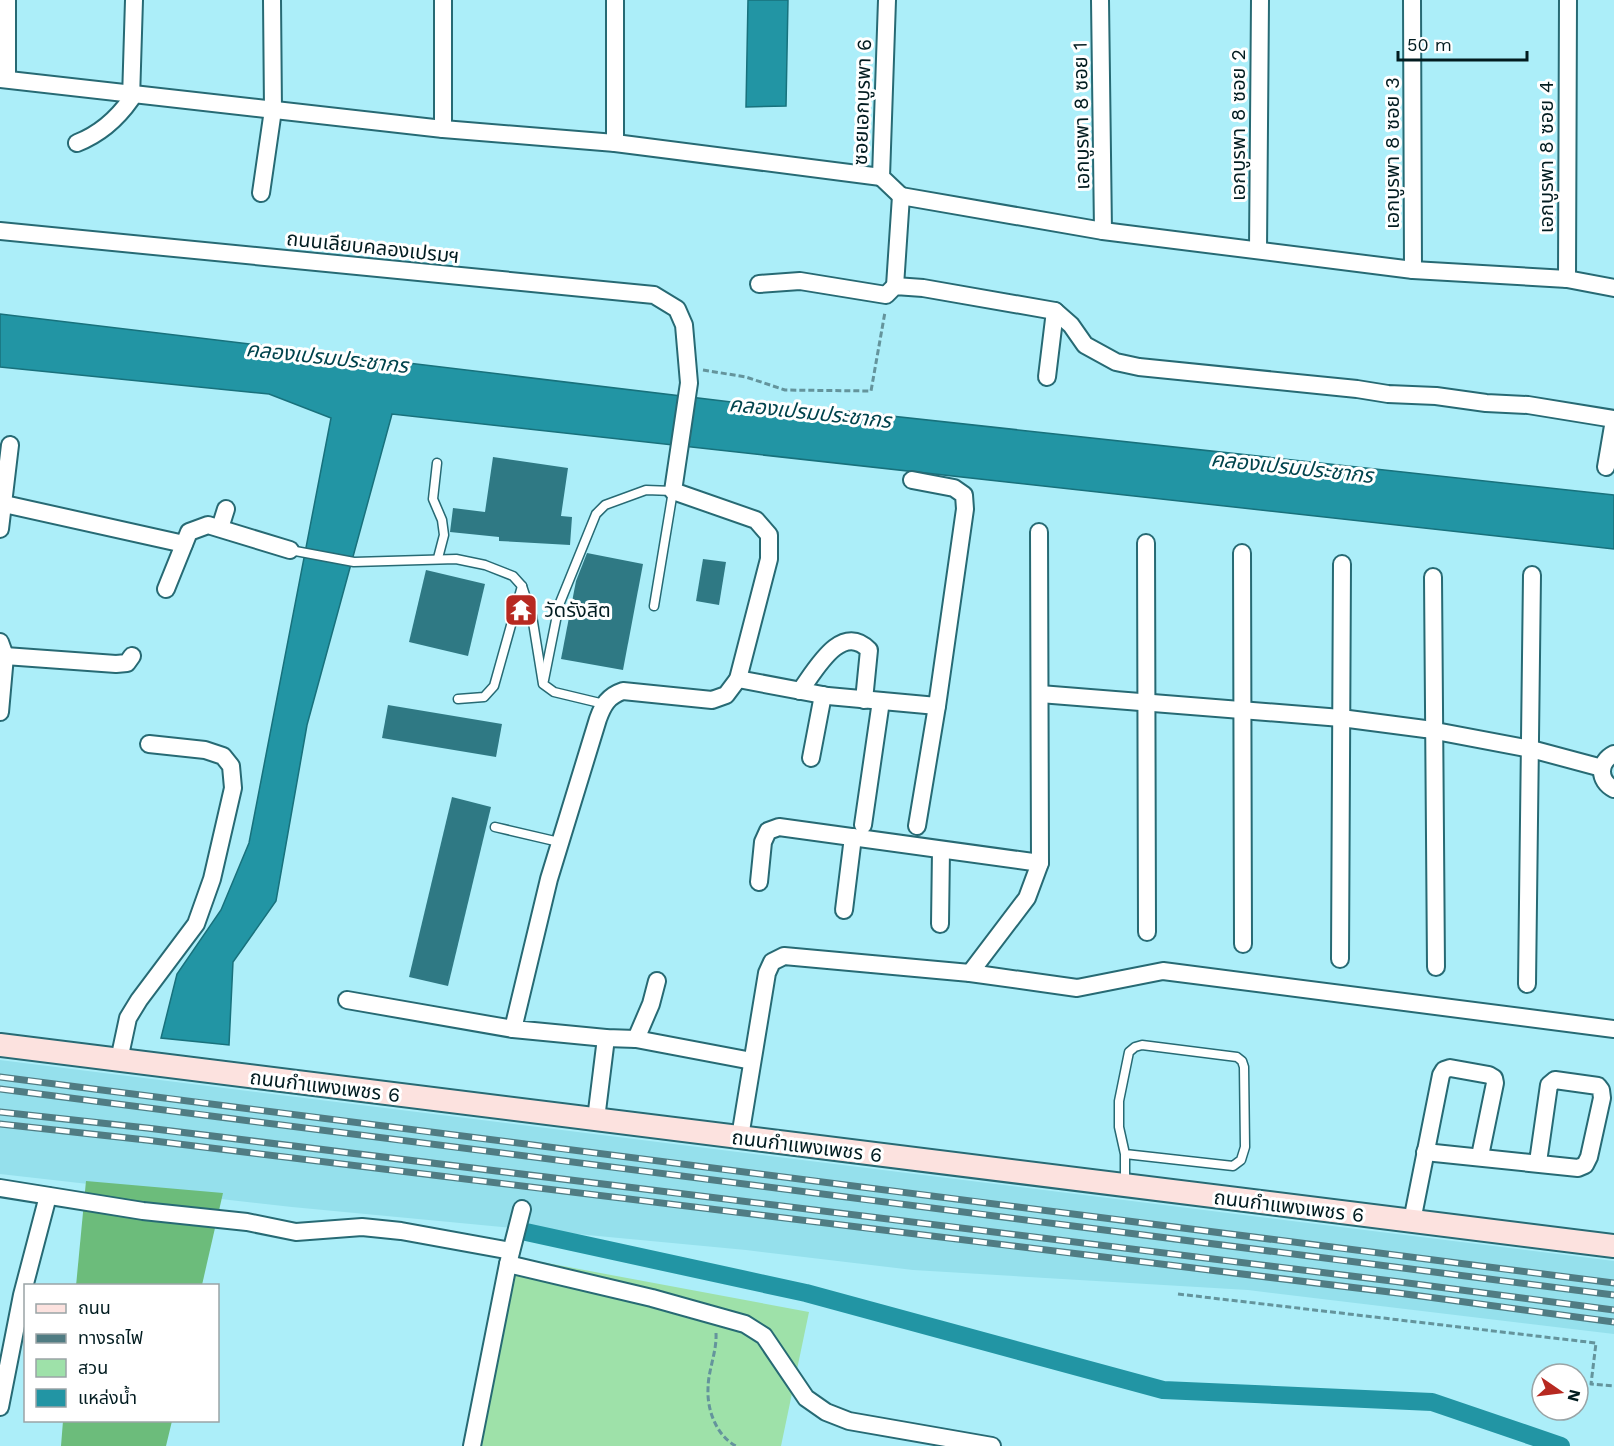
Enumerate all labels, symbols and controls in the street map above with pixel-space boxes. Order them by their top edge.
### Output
scale bar [1398,24,1527,62]
text: 50 m [1407,34,1452,55]
street label: ซอยเอกบูรพา 6 [848,38,877,166]
street label: เอกบูรพา 8 ซอย 1 [1068,42,1095,190]
street label: เอกบูรพา 8 ซอย 2 [1226,49,1251,201]
street label: เอกบูรพา 8 ซอย 3 [1380,77,1405,229]
street label: เอกบูรพา 8 ซอย 4 [1534,81,1559,233]
street label: ถนนเลียบคลองเปรมฯ [285,226,461,268]
water label: คลองเปรมประชากร [245,336,411,378]
water label: คลองเปรมประชากร [728,391,894,433]
water label: คลองเปรมประชากร [1210,446,1376,488]
temple icon: วัดรังสิต [503,592,539,628]
place label: วัดรังสิต [544,598,611,622]
street label: ถนนกำแพงเพชร 6 [248,1065,402,1107]
street label: ถนนกำแพงเพชร 6 [730,1125,884,1167]
street label: ถนนกำแพงเพชร 6 [1212,1185,1366,1227]
legend [24,1284,219,1422]
text: ถนน [78,1297,111,1318]
text: ทางรถไฟ [78,1327,143,1348]
text: สวน [78,1357,108,1378]
north arrow [1530,1362,1590,1422]
text: แหล่งน้ำ [78,1385,137,1408]
text: N [1563,1387,1585,1404]

